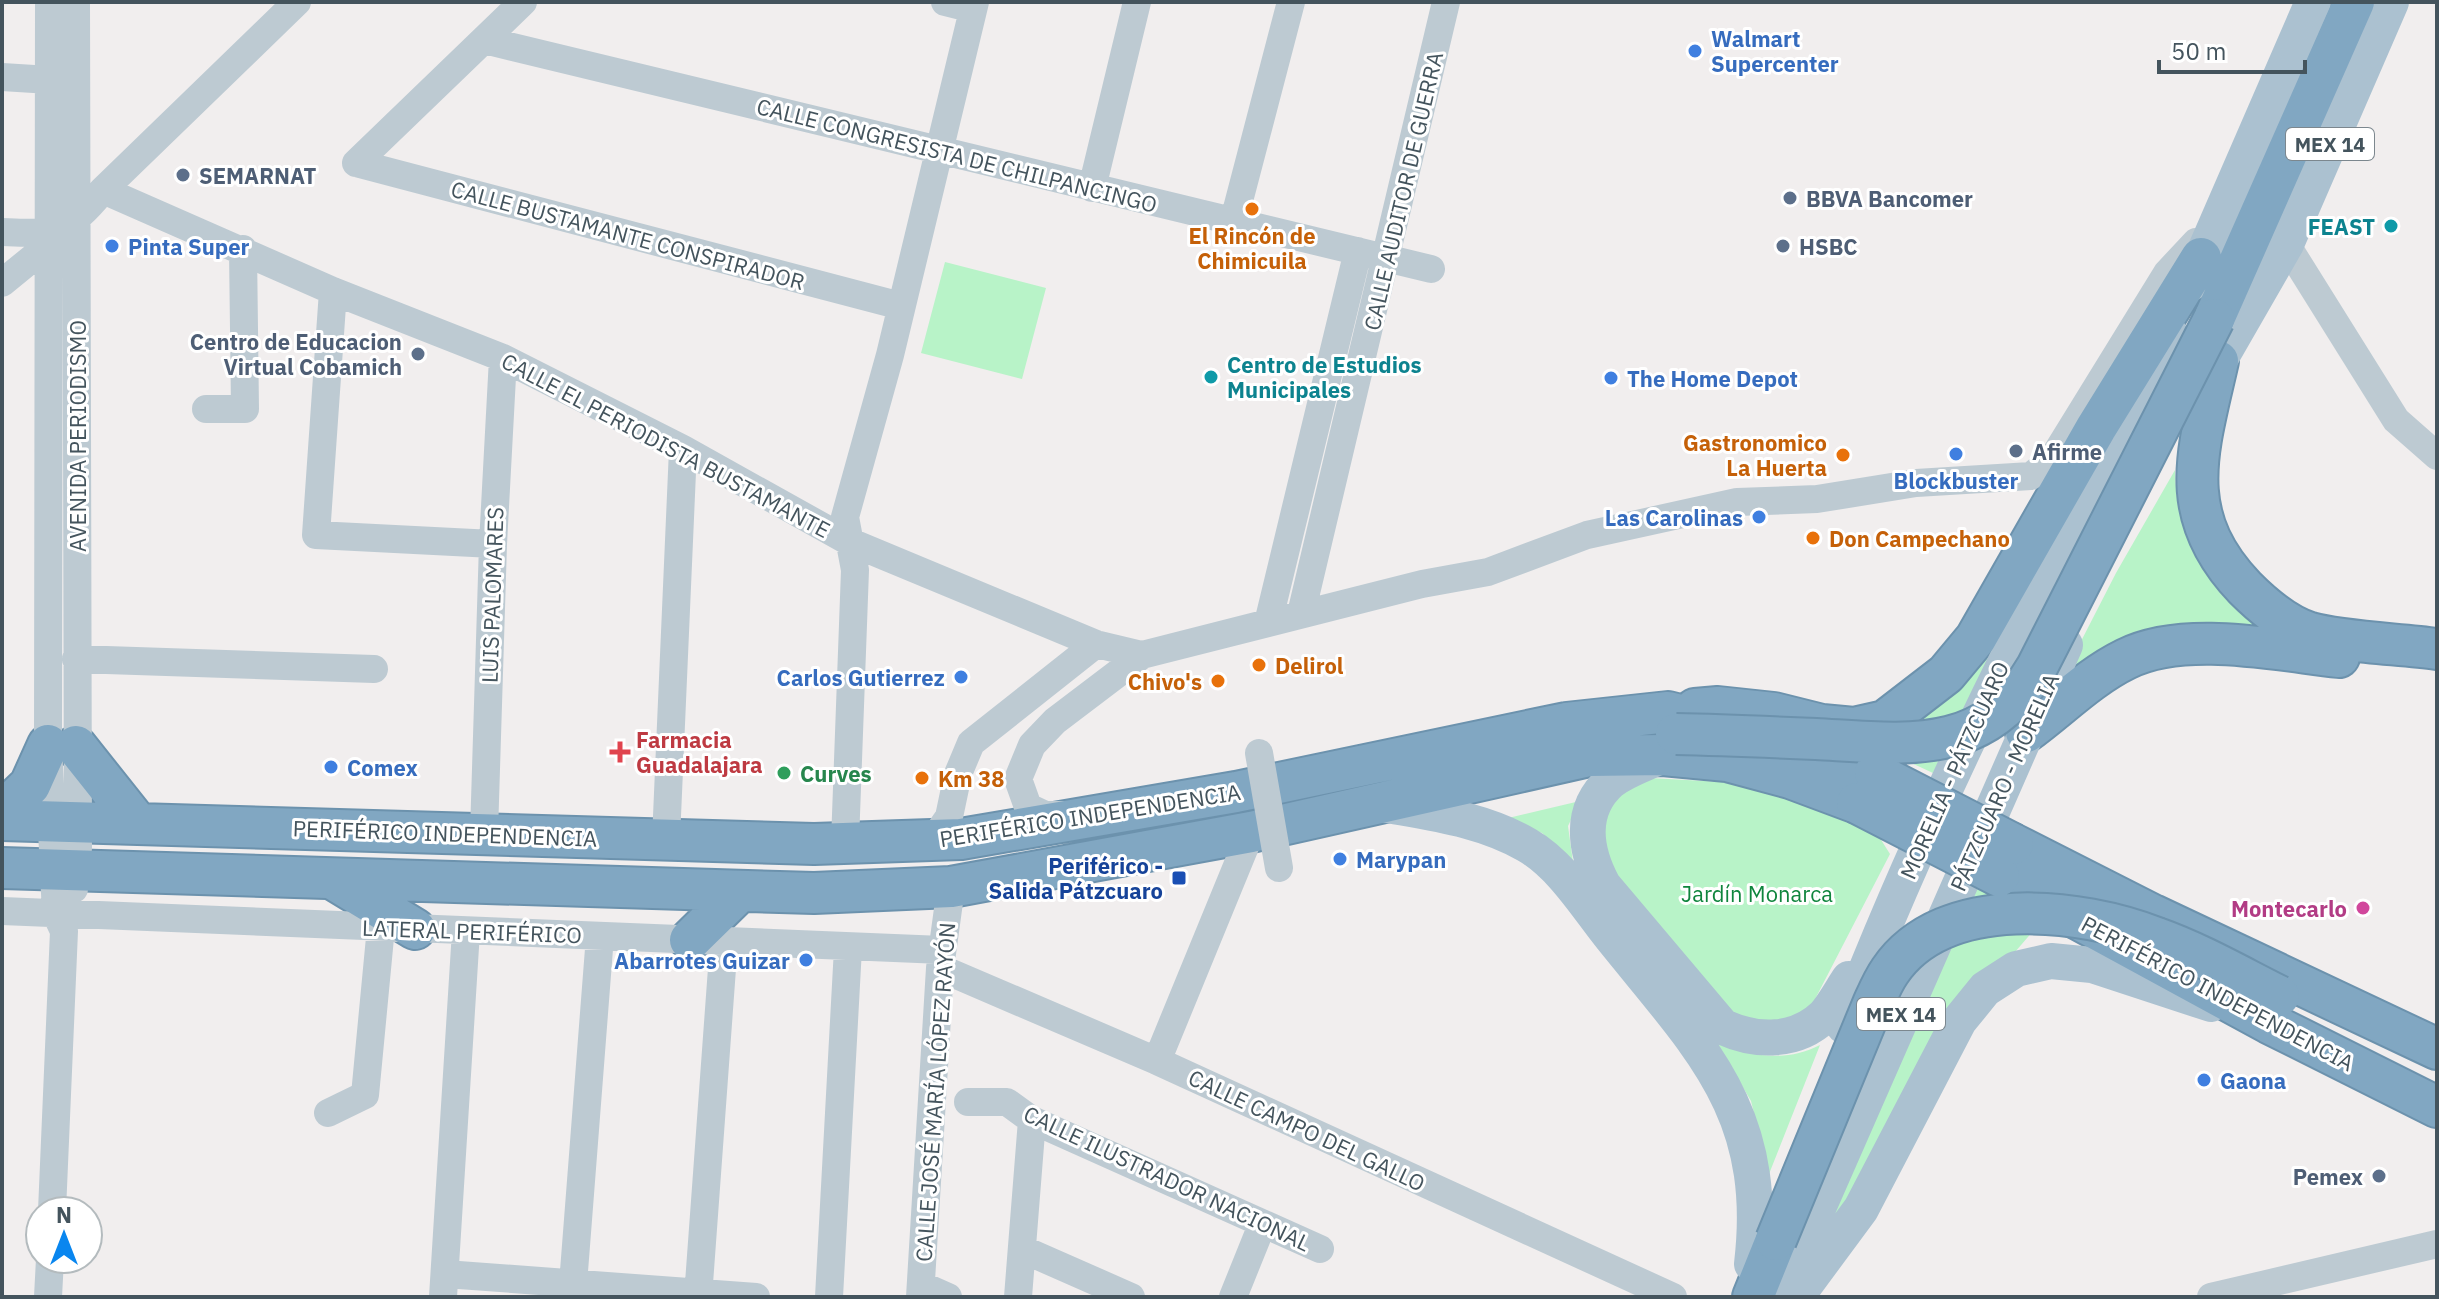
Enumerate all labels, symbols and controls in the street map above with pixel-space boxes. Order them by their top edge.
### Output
place label: Walmart Supercenter [1711,24,1839,78]
scale bar [2159,24,2305,74]
text: 50 m [2171,35,2226,67]
marker: Walmart Supercenter [1686,42,1704,60]
street label: CALLE AUDITOR DE GUERRA [1357,49,1449,333]
street label: CALLE CONGRESISTA DE CHILPANCINGO [754,91,1160,219]
road number: MEX 14 [2286,128,2374,160]
place label: SEMARNAT [199,161,317,190]
marker: SEMARNAT [174,166,192,184]
street label: CALLE BUSTAMANTE CONSPIRADOR [448,174,808,296]
place label: BBVA Bancomer [1806,184,1973,213]
marker: BBVA Bancomer [1781,189,1799,207]
marker: El Rincón de Chimicuila [1243,200,1261,218]
place label: FEAST [2308,212,2375,241]
marker: FEAST [2382,217,2400,235]
place label: El Rincón de Chimicuila [1188,221,1316,275]
place label: Pinta Super [128,232,250,261]
place label: HSBC [1799,232,1858,261]
marker: Pinta Super [103,237,121,255]
marker: HSBC [1774,237,1792,255]
street label: AVENIDA PERIODISMO [63,320,92,552]
place label: Centro de Educacion Virtual Cobamich [190,327,402,381]
marker: Centro de Educacion Virtual Cobamich [409,345,427,363]
street label: CALLE EL PERIODISTA BUSTAMANTE [497,346,835,544]
place label: Centro de Estudios Municipales [1227,350,1422,404]
place label: The Home Depot [1627,364,1798,393]
marker: Centro de Estudios Municipales [1202,368,1220,386]
marker: The Home Depot [1602,369,1620,387]
place label: Gastronomico La Huerta [1683,428,1827,482]
place label: Afirme [2032,437,2102,466]
marker: Afirme [2007,442,2025,460]
marker: Blockbuster [1947,445,1965,463]
marker: Gastronomico La Huerta [1834,446,1852,464]
place label: Blockbuster [1894,466,2019,495]
place label: Las Carolinas [1605,503,1743,532]
street label: LUIS PALOMARES [474,506,510,684]
marker: Las Carolinas [1750,508,1768,526]
place label: Don Campechano [1829,524,2010,553]
marker: Don Campechano [1804,529,1822,547]
place label: Delirol [1275,651,1344,680]
marker: Delirol [1250,656,1268,674]
street label: MORELIA - PÁTZCUARO [1893,657,2015,883]
place label: Carlos Gutierrez [777,663,945,692]
place label: Chivo's [1128,667,1202,696]
marker: Carlos Gutierrez [952,668,970,686]
street label: PÁTZCUARO - MORELIA [1943,669,2065,895]
marker: Chivo's [1209,672,1227,690]
place label: Farmacia Guadalajara [636,725,762,779]
marker: Farmacia Guadalajara [611,743,629,761]
place label: Comex [347,753,418,782]
marker: Comex [322,758,340,776]
place label: Curves [800,759,872,788]
marker: Curves [775,764,793,782]
place label: Km 38 [938,764,1004,793]
marker: Km 38 [913,769,931,787]
street label: PERIFÉRICO INDEPENDENCIA [937,777,1243,853]
street label: PERIFÉRICO INDEPENDENCIA [292,813,598,853]
place label: Marypan [1356,845,1446,874]
marker: Marypan [1331,850,1349,868]
place label: Periférico - Salida Pátzcuaro [988,851,1163,905]
marker: Periférico - Salida Pátzcuaro [1170,869,1188,887]
park label: Jardín Monarca [1681,879,1833,908]
place label: Montecarlo [2231,894,2347,923]
marker: Montecarlo [2354,899,2372,917]
street label: PERIFÉRICO INDEPENDENCIA [2077,909,2359,1077]
street label: LATERAL PERIFÉRICO [362,913,582,949]
street label: CALLE JOSÉ MARÍA LÓPEZ RAYÓN [909,921,961,1263]
place label: Abarrotes Guizar [614,946,790,975]
marker: Abarrotes Guizar [797,951,815,969]
road number: MEX 14 [1857,998,1945,1030]
street label: CALLE CAMPO DEL GALLO [1184,1062,1430,1198]
place label: Gaona [2220,1066,2286,1095]
marker: Gaona [2195,1071,2213,1089]
street label: CALLE ILUSTRADOR NACIONAL [1019,1099,1315,1257]
place label: Pemex [2293,1162,2363,1191]
marker: Pemex [2370,1167,2388,1185]
north arrow [24,1195,104,1275]
text: N [56,1200,72,1229]

